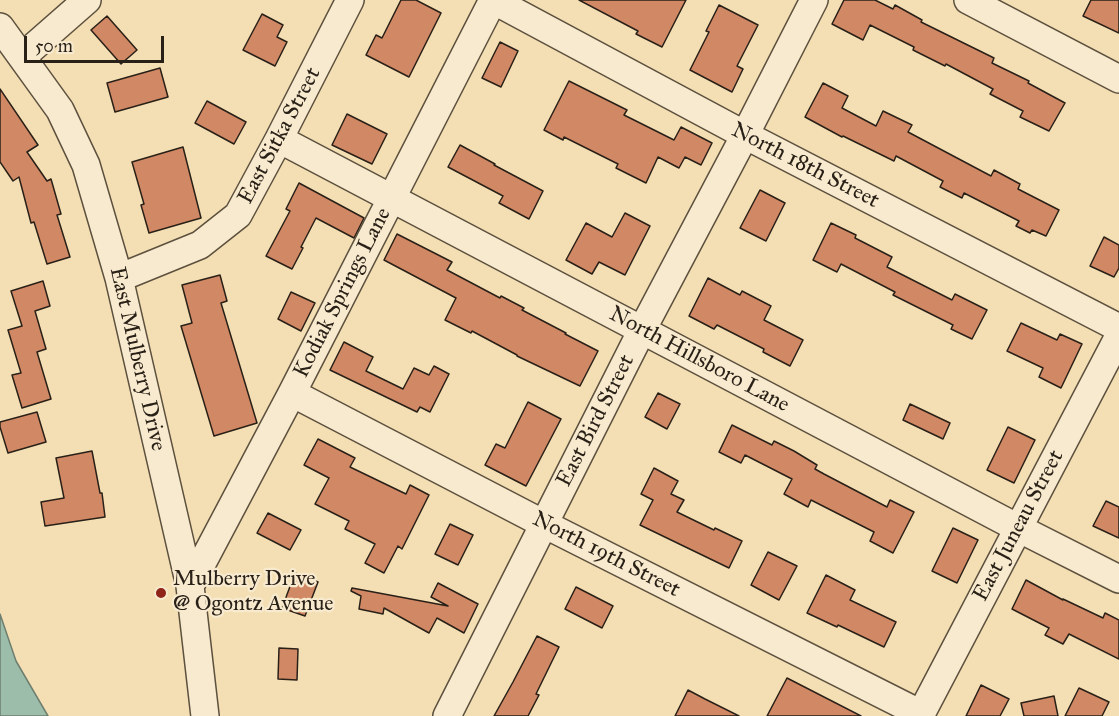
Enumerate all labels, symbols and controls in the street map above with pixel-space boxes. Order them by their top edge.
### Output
scale bar [27,24,166,62]
text: 50 m [35,35,73,57]
street label: East Sitka Street [233,63,327,209]
street label: North 18th Street [727,117,883,215]
street label: Kodiak Springs Lane [289,204,397,382]
street label: East Mulberry Drive [103,264,171,454]
street label: North Hillsboro Lane [604,301,794,419]
street label: East Bird Street [551,351,641,491]
street label: East Juneau Street [968,446,1070,606]
street label: North 19th Street [528,506,684,604]
place label: Mulberry Drive @ Ogontz Avenue [173,567,334,618]
marker: Mulberry Drive @ Ogontz Avenue [154,586,168,600]

